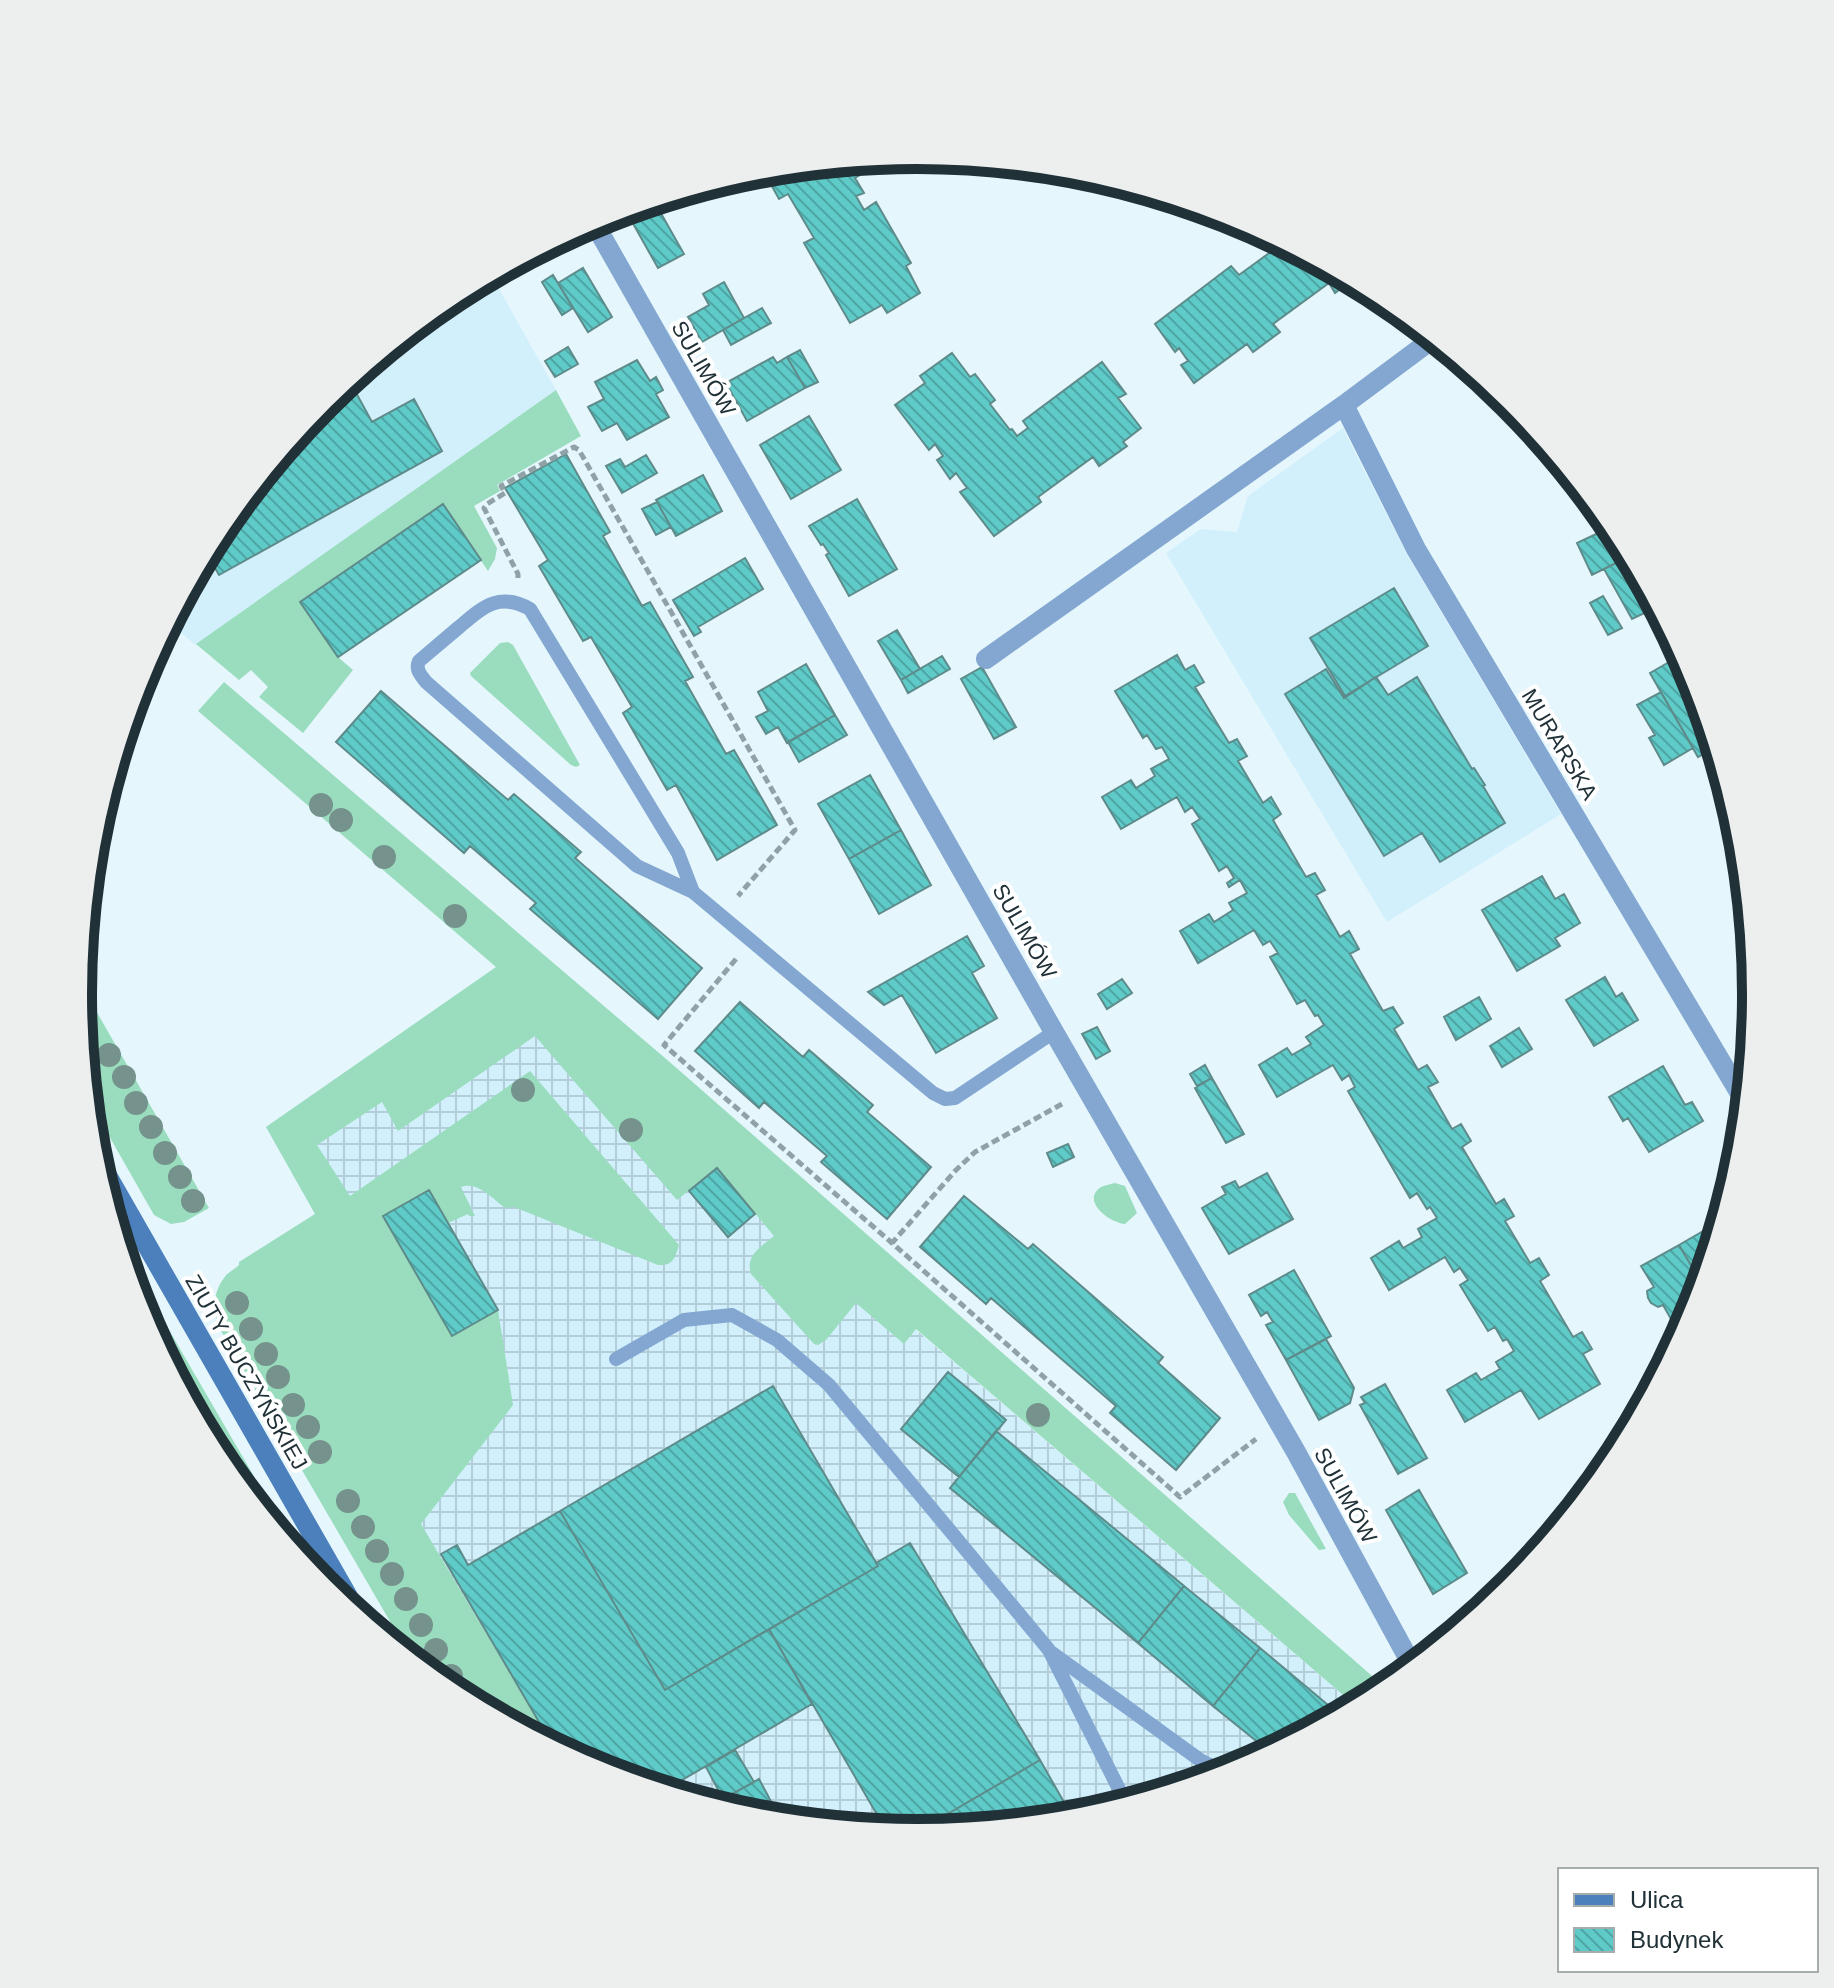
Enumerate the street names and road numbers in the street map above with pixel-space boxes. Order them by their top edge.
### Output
street label: SULIMÓW [666,316,741,420]
street label: MURARSKA [1517,684,1603,804]
street label: SULIMÓW [987,879,1062,983]
street label: ZIUTY BUCZYŃSKIEJ [181,1270,313,1474]
street label: SULIMÓW [1309,1443,1382,1547]

